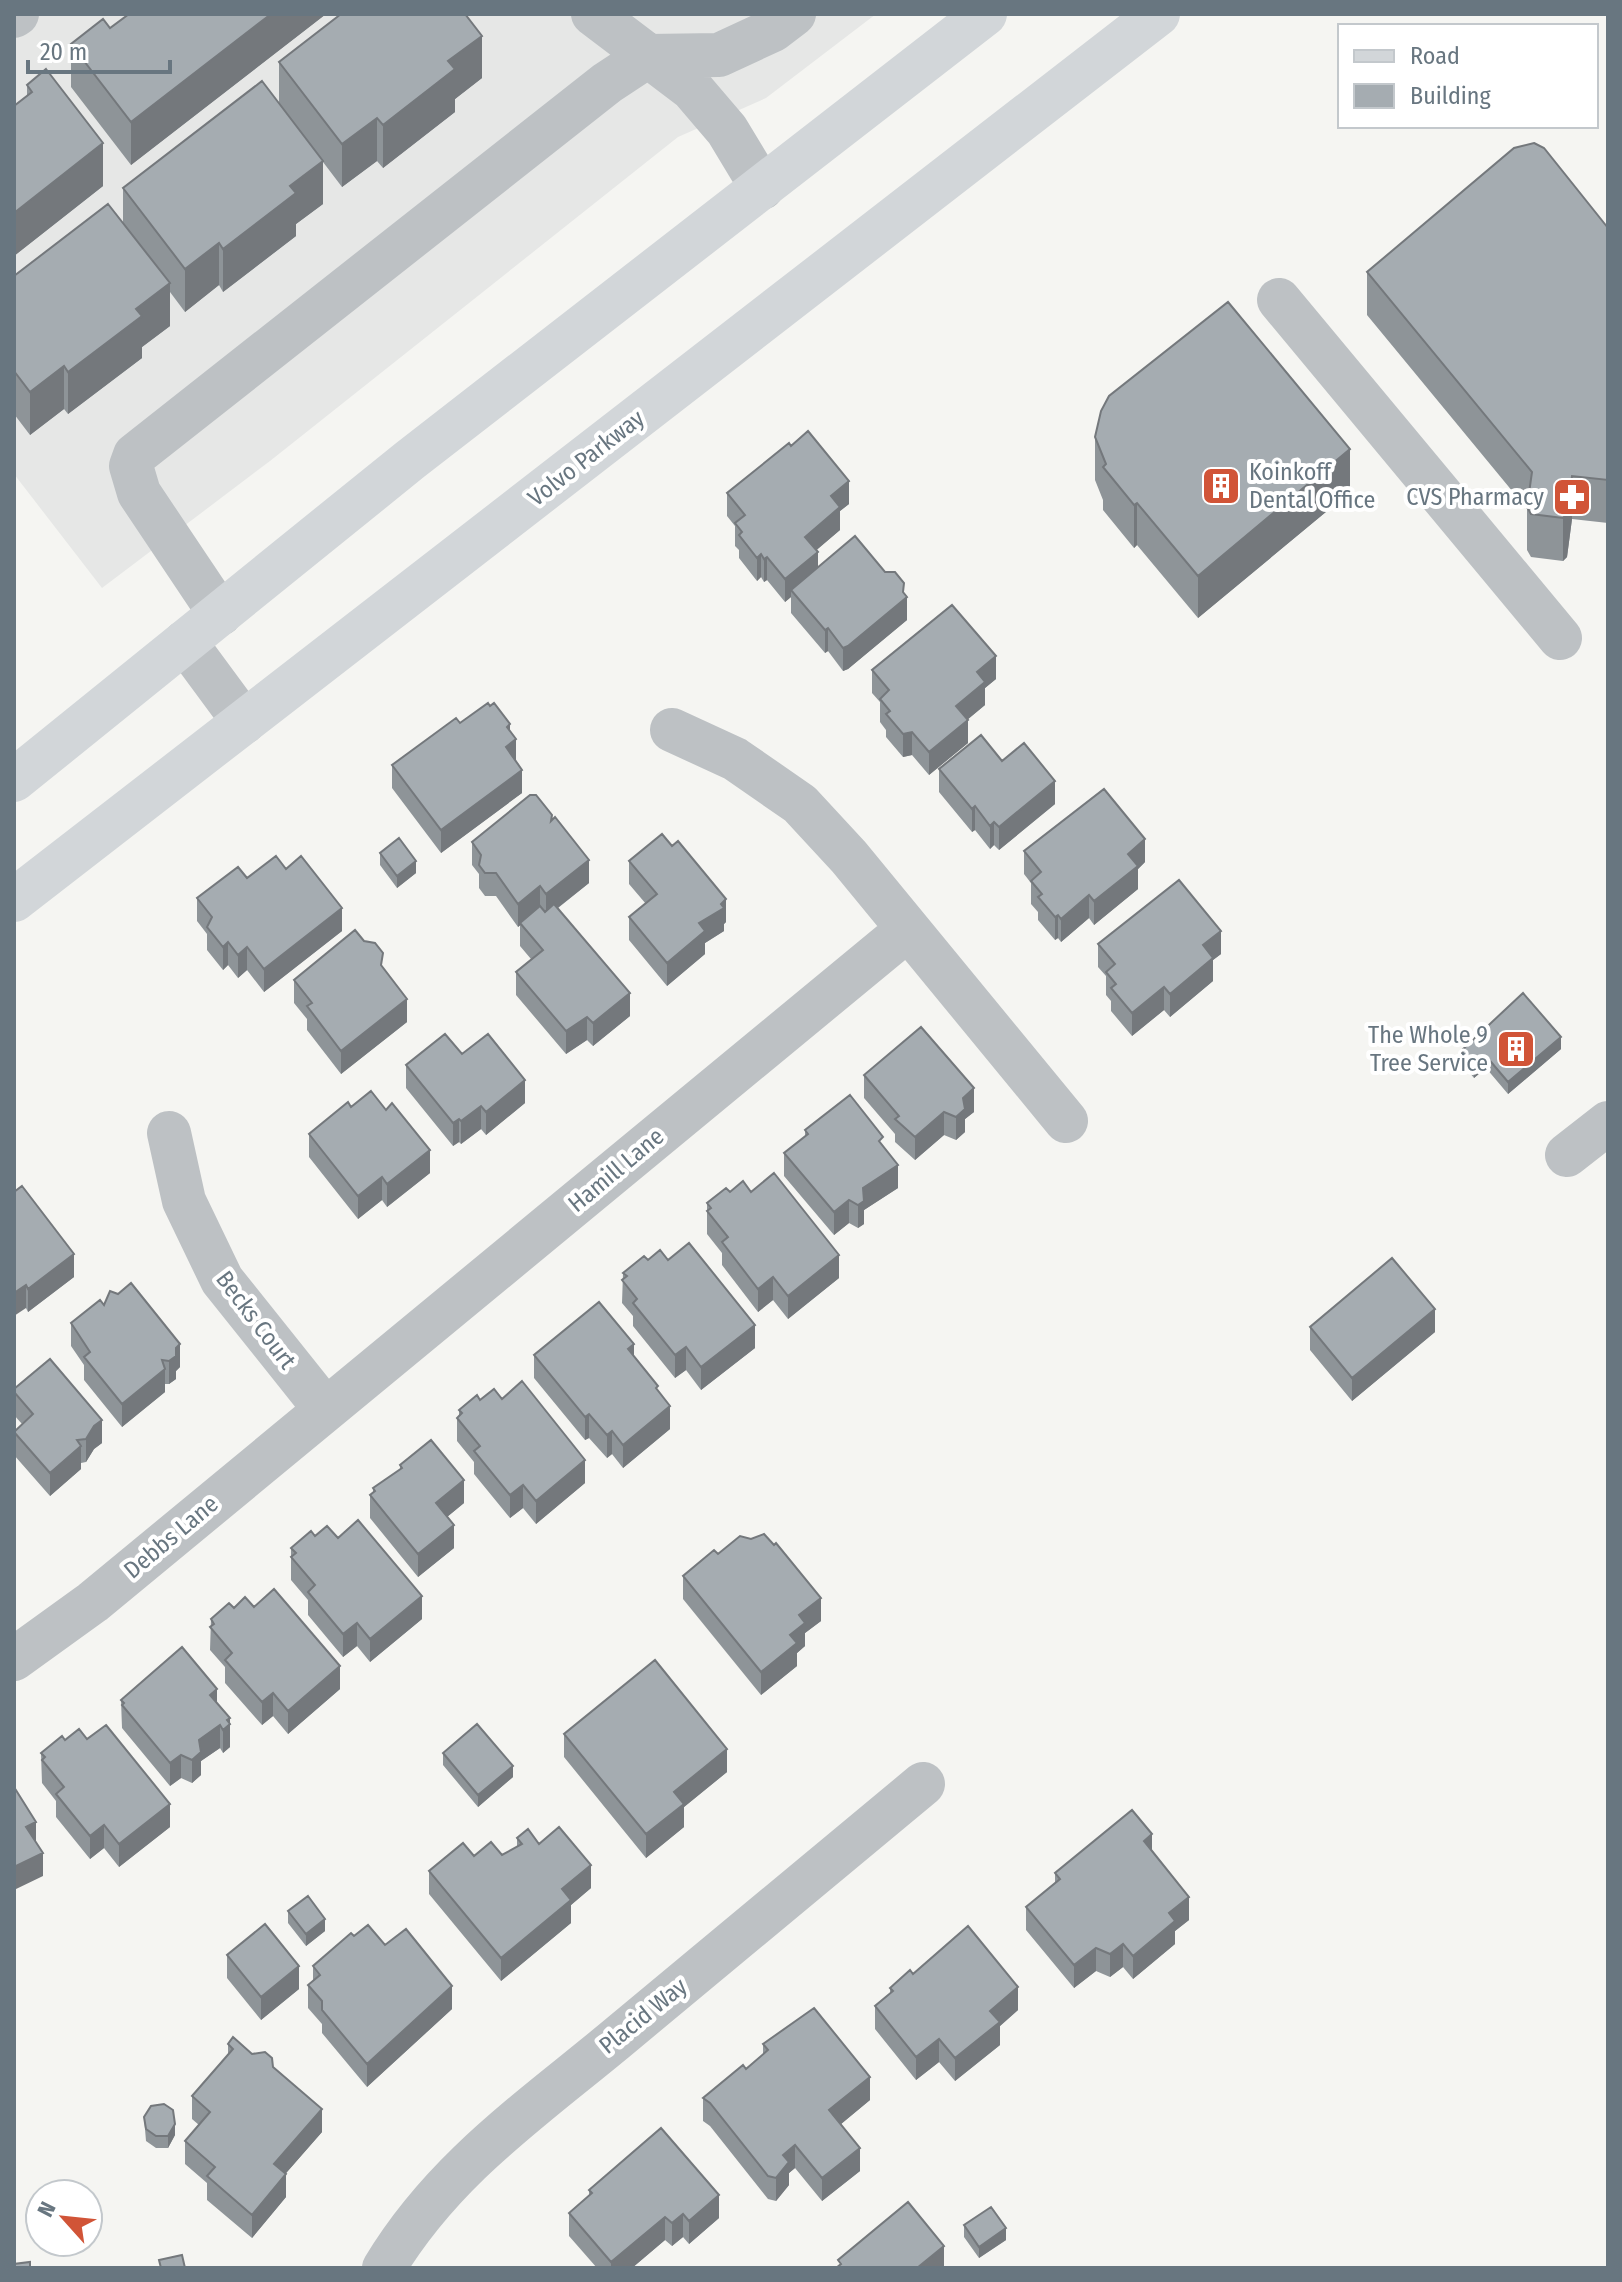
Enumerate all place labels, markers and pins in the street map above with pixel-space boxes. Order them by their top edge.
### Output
place label: Koinkoff Dental Office [1249,458,1375,514]
building icon: Koinkoff Dental Office [1200,465,1242,507]
pharmacy icon: CVS Pharmacy [1551,476,1593,518]
place label: CVS Pharmacy [1406,483,1544,511]
place label: The Whole 9 Tree Service [1368,1021,1488,1077]
building icon: The Whole 9 Tree Service [1495,1028,1537,1070]

